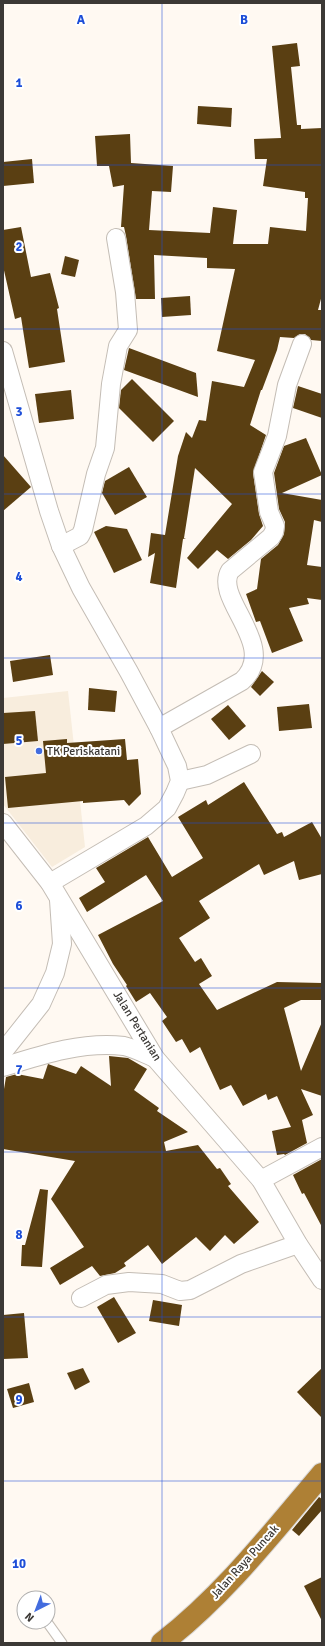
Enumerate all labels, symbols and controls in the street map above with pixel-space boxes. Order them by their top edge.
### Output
text: A [77,12,86,28]
text: B [240,12,248,28]
text: 1 [15,75,23,91]
text: 2 [15,239,23,255]
text: 3 [15,404,23,420]
text: 4 [15,569,23,585]
text: 5 [15,733,23,749]
place label: TK Periskatani [47,744,120,759]
marker: TK Periskatani [34,746,44,756]
text: 6 [15,898,23,914]
street label: Jalan Pertanian [109,988,165,1064]
text: 7 [15,1062,23,1078]
text: 8 [15,1227,23,1243]
text: 9 [15,1392,23,1408]
street label: Jalan Raya Puncak [208,1522,282,1602]
text: 10 [12,1556,26,1572]
north arrow [16,1590,56,1630]
text: N [22,1610,37,1624]

